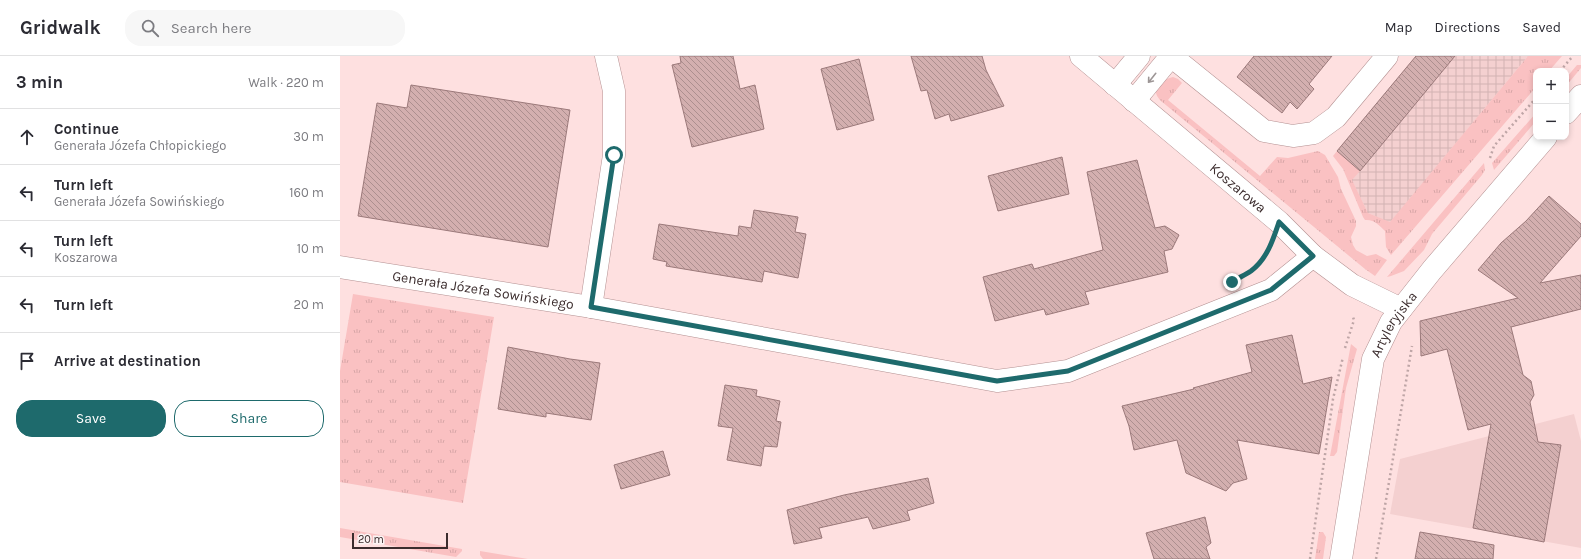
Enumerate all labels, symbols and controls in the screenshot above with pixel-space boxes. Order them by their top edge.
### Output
search box [125,10,405,46]
text: Gridwalk [20,17,101,39]
icon: search [139,17,161,39]
text: Search here [171,19,251,37]
text: Map [1385,19,1413,36]
text: Directions [1435,19,1500,36]
text: Saved [1522,19,1561,36]
map controls [1533,68,1569,140]
button: + [1533,68,1569,104]
text: 3 min [16,72,63,92]
one-way arrow [1148,73,1157,84]
text: Walk · 220 m [248,75,324,90]
button: − [1533,104,1569,140]
text: Continue [54,120,119,138]
icon: ahead [16,126,38,148]
text: 30 m [293,129,324,144]
text: Generała Józefa Chłopickiego [54,138,226,153]
route start [605,146,623,164]
street label: Koszarowa [1206,159,1270,216]
text: Turn left [54,176,113,194]
icon: left [16,182,38,204]
text: 160 m [289,185,324,200]
text: Generała Józefa Sowińskiego [54,194,224,209]
text: Turn left [54,232,113,250]
icon: left [16,238,38,260]
text: 10 m [297,241,324,256]
text: Koszarowa [54,250,118,265]
street label: Generała Józefa Sowińskiego [391,267,575,313]
route end [1223,273,1241,291]
street label: Artyleryjska [1367,288,1420,360]
icon: left [16,294,38,316]
text: Turn left [54,296,113,314]
text: 20 m [294,297,324,312]
icon: arrive [16,350,38,372]
text: Arrive at destination [54,352,201,370]
button: Save [16,400,166,437]
button: Share [174,400,324,437]
scale bar [352,531,448,550]
text: 20 m [358,533,384,546]

